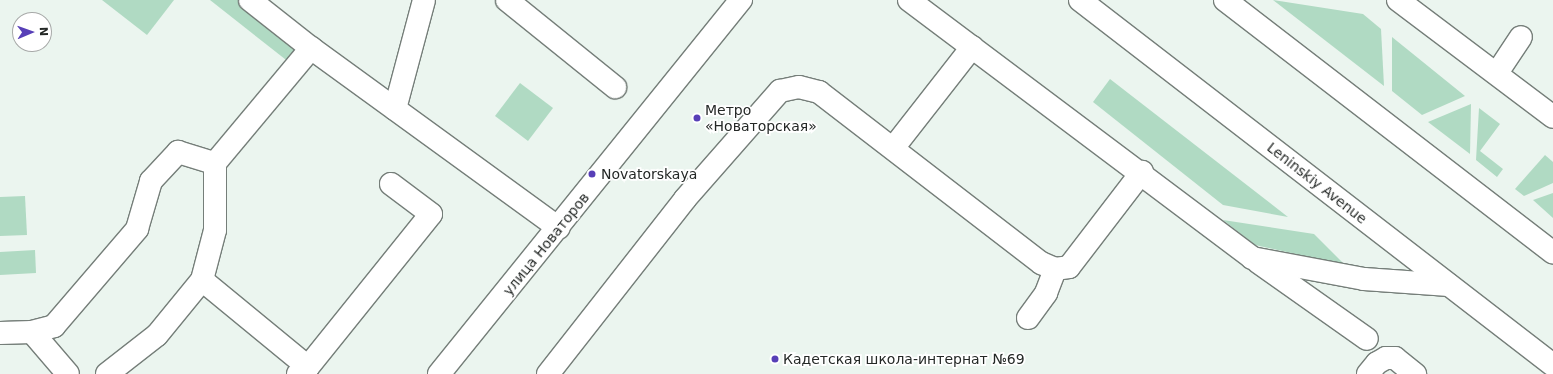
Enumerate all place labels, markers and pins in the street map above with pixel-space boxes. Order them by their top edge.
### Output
place label: Метро «Новаторская» [705,102,817,134]
marker: Метро «Новаторская» [692,113,702,123]
place label: Novatorskaya [601,166,697,182]
marker: Novatorskaya [586,168,598,180]
place label: Кадетская школа-интернат №69 [783,351,1025,367]
marker: Кадетская школа-интернат №69 [770,354,780,364]

